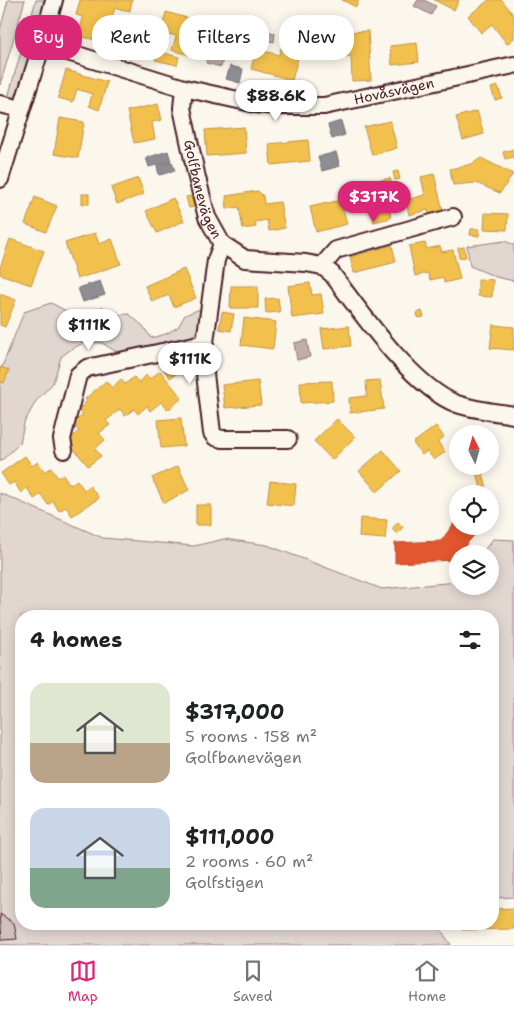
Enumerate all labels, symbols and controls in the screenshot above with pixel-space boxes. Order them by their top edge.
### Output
chip: Buy [15,15,82,60]
chip: Rent [92,15,169,60]
chip: Filters [179,15,269,60]
chip: New [279,15,354,60]
street label: Hovåsvägen [352,73,436,108]
pin: $88.6K [235,80,317,122]
text: $88.6K [246,85,306,106]
street label: Golfbanevägen [180,138,226,242]
pin: $317K [339,180,409,223]
text: $317K [349,186,399,207]
pin: $111K [54,308,124,351]
text: $111K [68,314,110,335]
pin: $111K [155,342,225,385]
text: $111K [169,348,211,369]
north arrow [449,425,499,475]
map controls [449,425,499,595]
button: locate [449,485,499,535]
button: layers [449,545,499,595]
text: 4 homes [30,626,122,654]
icon: filters [456,626,484,654]
text: $317,000 [185,698,285,726]
icon: home [70,703,130,763]
text: 5 rooms · 158 m² [185,726,317,747]
text: Golfbanevägen [185,747,302,768]
text: $111,000 [185,823,275,851]
icon: home [70,828,130,888]
text: 2 rooms · 60 m² [185,851,313,872]
text: Golfstigen [185,872,264,893]
tab: Map [68,957,98,1005]
tab: Saved [233,957,273,1005]
tab: Home [408,957,446,1005]

